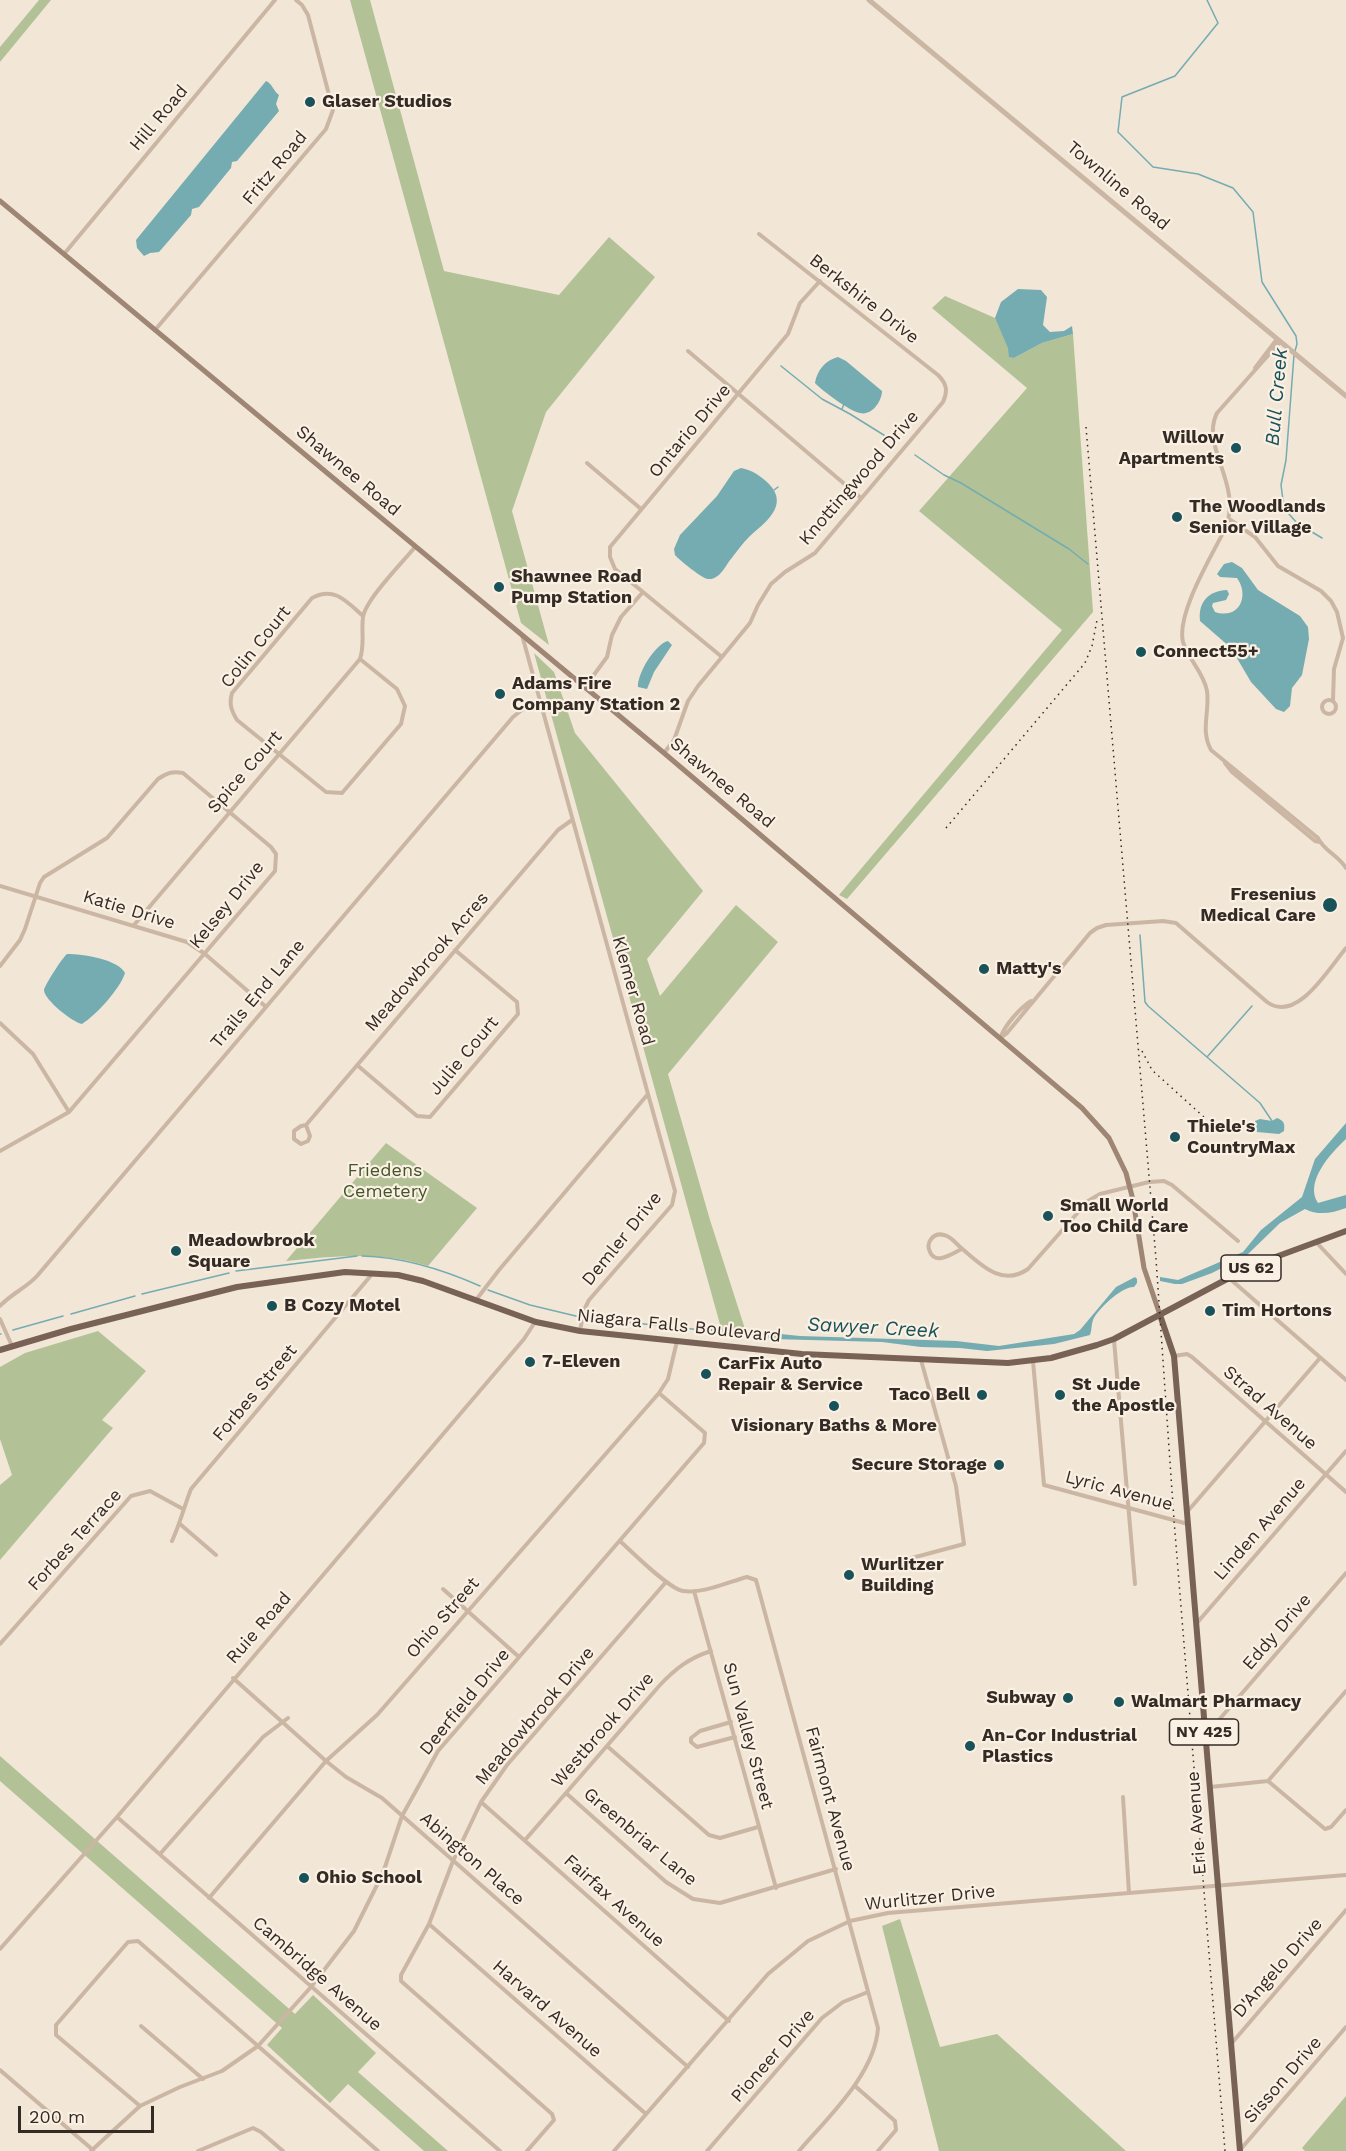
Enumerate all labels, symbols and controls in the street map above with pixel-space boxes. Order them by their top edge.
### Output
street label: Hill Road [125,81,193,155]
place label: Glaser Studios [322,91,452,113]
marker: Glaser Studios [303,95,317,109]
street label: Fritz Road [238,127,312,209]
street label: Townline Road [1062,137,1174,235]
street label: Berkshire Drive [805,249,923,349]
water label: Bull Creek [1261,347,1293,447]
street label: Ontario Drive [644,380,736,482]
street label: Knottingwood Drive [795,406,923,550]
street label: Shawnee Road [291,421,405,521]
place label: Willow Apartments [1119,427,1224,470]
marker: Willow Apartments [1229,441,1243,455]
place label: The Woodlands Senior Village [1189,496,1326,538]
marker: The Woodlands Senior Village [1170,510,1184,524]
place label: Shawnee Road Pump Station [511,566,642,608]
marker: Shawnee Road Pump Station [492,580,506,594]
street label: Colin Court [216,602,296,692]
place label: Connect55+ [1153,641,1259,663]
marker: Connect55+ [1134,645,1148,659]
place label: Adams Fire Company Station 2 [512,673,680,716]
marker: Adams Fire Company Station 2 [493,687,507,701]
street label: Spice Court [203,726,287,818]
street label: Shawnee Road [665,733,779,833]
street label: Kelsey Drive [185,857,269,953]
place label: Fresenius Medical Care [1200,884,1316,926]
street label: Katie Drive [80,886,178,934]
street label: Meadowbrook Acres [361,888,493,1036]
marker: Fresenius Medical Care [1321,896,1339,914]
street label: Klemer Road [607,934,659,1048]
street label: Trails End Lane [206,935,310,1053]
place label: Matty's [996,958,1062,980]
marker: Matty's [977,962,991,976]
street label: Julie Court [425,1012,503,1100]
place label: Thiele's CountryMax [1187,1116,1295,1158]
marker: Thiele's CountryMax [1168,1130,1182,1144]
park label: Friedens Cemetery [343,1160,427,1202]
street label: Demler Drive [578,1188,666,1290]
place label: Small World Too Child Care [1060,1195,1189,1238]
marker: Small World Too Child Care [1041,1209,1055,1223]
place label: Meadowbrook Square [188,1230,315,1272]
marker: Meadowbrook Square [169,1244,183,1258]
road number: US 62 [1221,1255,1281,1281]
place label: B Cozy Motel [284,1295,400,1317]
marker: B Cozy Motel [265,1299,279,1313]
place label: Tim Hortons [1222,1300,1332,1322]
marker: Tim Hortons [1203,1304,1217,1318]
street label: Niagara Falls Boulevard [576,1305,782,1347]
water label: Sawyer Creek [806,1313,940,1343]
street label: Forbes Street [208,1340,302,1446]
place label: 7-Eleven [542,1351,620,1373]
place label: CarFix Auto Repair & Service [718,1353,863,1396]
marker: 7-Eleven [523,1355,537,1369]
street label: Strad Avenue [1219,1361,1321,1455]
marker: CarFix Auto Repair & Service [699,1367,713,1381]
place label: St Jude the Apostle [1072,1374,1175,1416]
place label: Taco Bell [889,1384,970,1406]
marker: Taco Bell [975,1388,989,1402]
marker: St Jude the Apostle [1053,1388,1067,1402]
marker: Visionary Baths & More [827,1399,841,1413]
place label: Visionary Baths & More [731,1415,937,1437]
place label: Secure Storage [852,1454,987,1476]
marker: Secure Storage [992,1458,1006,1472]
street label: Lyric Avenue [1063,1466,1175,1516]
street label: Linden Avenue [1209,1473,1311,1585]
street label: Forbes Terrace [24,1485,126,1595]
place label: Wurlitzer Building [861,1554,944,1596]
marker: Wurlitzer Building [842,1568,856,1582]
street label: Ohio Street [402,1573,484,1663]
street label: Ruie Road [222,1588,296,1668]
street label: Eddy Drive [1238,1589,1316,1675]
street label: Meadowbrook Drive [471,1643,599,1789]
street label: Deerfield Drive [415,1644,515,1760]
street label: Sun Valley Street [718,1660,778,1812]
street label: Westbrook Drive [547,1668,659,1792]
place label: Subway [986,1687,1056,1709]
marker: Subway [1061,1691,1075,1705]
place label: Walmart Pharmacy [1131,1691,1301,1713]
marker: Walmart Pharmacy [1112,1695,1126,1709]
road number: NY 425 [1170,1719,1238,1745]
street label: Fairmont Avenue [800,1724,860,1874]
place label: An-Cor Industrial Plastics [982,1725,1137,1768]
marker: An-Cor Industrial Plastics [963,1739,977,1753]
street label: Erie Avenue [1183,1770,1211,1876]
street label: Greenbriar Lane [579,1783,701,1891]
street label: Abington Place [415,1808,529,1910]
street label: Fairfax Avenue [559,1850,669,1952]
place label: Ohio School [316,1867,422,1889]
marker: Ohio School [297,1871,311,1885]
street label: Wurlitzer Drive [864,1880,996,1916]
street label: Cambridge Avenue [248,1912,386,2036]
street label: D'Angelo Drive [1229,1914,1327,2022]
street label: Harvard Avenue [488,1956,606,2062]
street label: Pioneer Drive [727,2005,819,2107]
street label: Sisson Drive [1239,2032,1327,2128]
scale bar [21,2094,158,2132]
text: 200 m [29,2106,85,2127]

